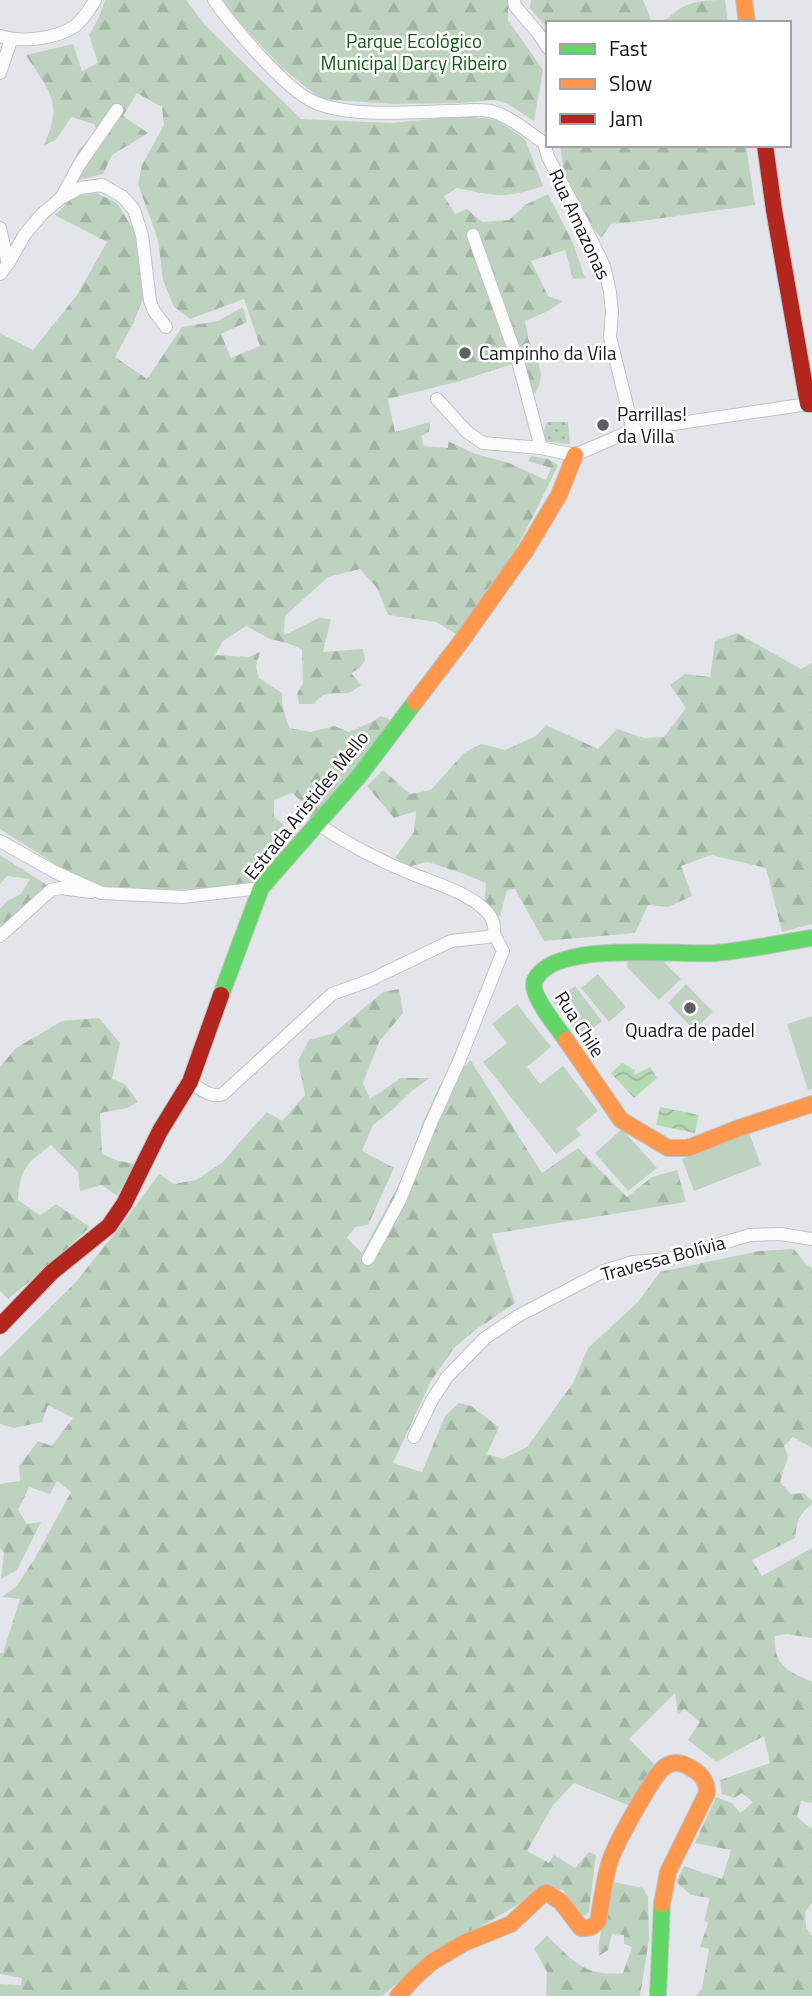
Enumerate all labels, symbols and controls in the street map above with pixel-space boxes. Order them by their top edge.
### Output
legend [546,21,791,147]
park label: Parque Ecológico Municipal Darcy Ribeiro [321,26,507,77]
text: Fast [609,32,648,64]
text: Slow [609,67,652,99]
text: Jam [609,102,643,134]
street label: Rua Amazonas [542,164,619,284]
place label: Campinho da Vila [479,338,617,367]
marker: Campinho da Vila [457,345,473,361]
place label: Parrillas! da Villa [617,399,687,450]
marker: Parrillas! da Villa [595,417,611,433]
street label: Estrada Aristides Mello [236,724,375,886]
street label: Rua Chile [548,985,613,1063]
marker: Quadra de padel [682,1000,698,1016]
place label: Quadra de padel [625,1015,755,1044]
street label: Travessa Bolívia [598,1227,729,1288]

